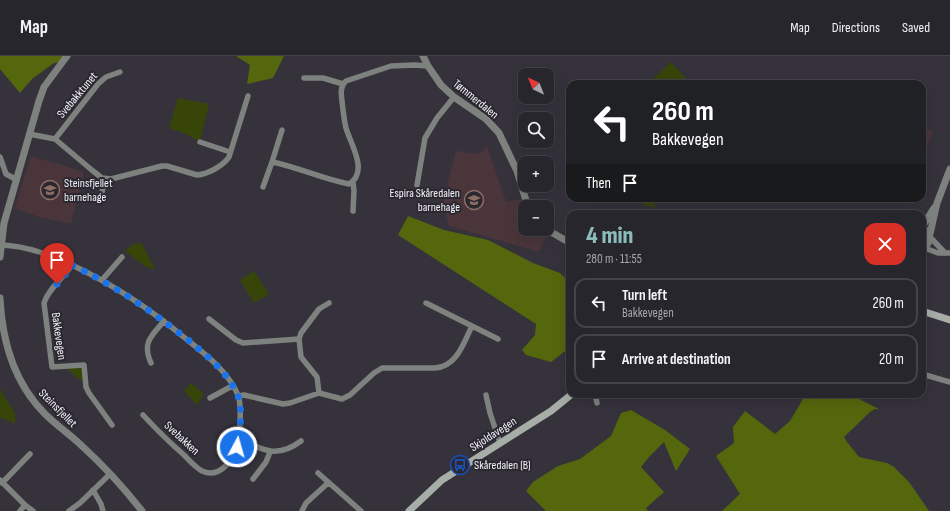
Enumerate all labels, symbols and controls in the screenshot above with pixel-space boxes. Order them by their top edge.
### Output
text: Map [20,16,48,39]
text: Map [790,19,810,36]
text: Directions [832,19,880,36]
text: Saved [902,19,930,36]
north arrow [518,68,554,104]
map controls [518,68,554,236]
street label: Svebakktunet [54,69,101,121]
street label: Tømmerdalen [450,76,502,122]
text: 260 m [652,95,714,128]
icon: left [586,96,638,148]
button: search [518,112,554,148]
text: Bakkevegen [652,129,724,150]
button: + [518,156,554,192]
icon: arrive [619,172,641,194]
text: Then [586,174,611,193]
place label: Steinsfjellet barnehage [64,176,113,205]
school or university icon: Steinsfjellet barnehage [39,179,61,201]
place label: Espira Skåredalen barnehage [390,186,460,215]
school or university icon: Espira Skåredalen barnehage [463,189,485,211]
button: − [518,200,554,236]
text: 4 min [586,221,633,250]
button: close [864,223,906,265]
pin [40,243,74,284]
icon: arrive [46,249,68,271]
text: 280 m · 11:55 [586,251,642,267]
text: Turn left [622,286,667,305]
icon: left [588,292,610,314]
text: 260 m [873,294,904,313]
text: Bakkevegen [622,305,674,321]
street label: Bakkevegen [48,311,69,361]
icon: arrive [588,348,610,370]
text: Arrive at destination [622,350,731,369]
text: 20 m [879,350,904,369]
street label: Steinsfjellet [35,386,80,431]
street label: Skjoldavegen [467,414,519,455]
street label: Svebakken [161,418,202,459]
position arrow [216,426,258,468]
bus stop icon: Skåredalen (B) [449,454,471,476]
place label: Skåredalen (B) [474,458,531,473]

